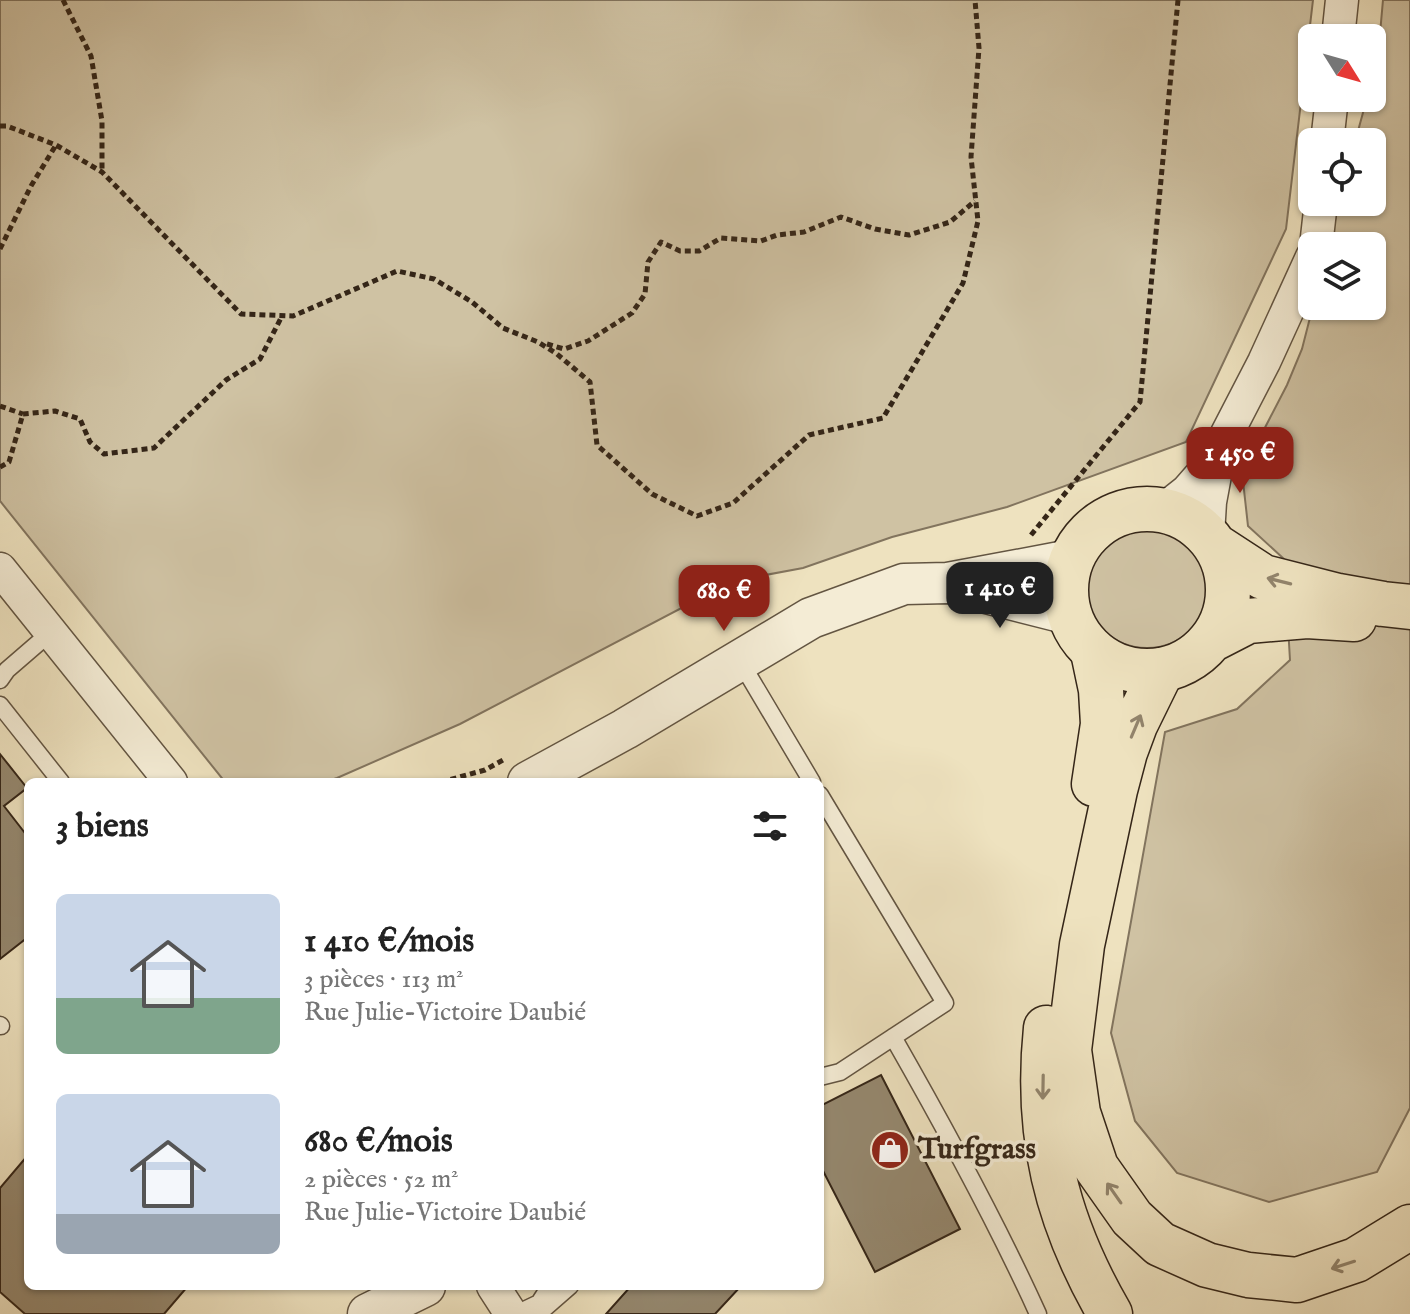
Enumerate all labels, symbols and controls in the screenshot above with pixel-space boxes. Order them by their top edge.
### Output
north arrow [1298,24,1386,112]
map controls [1298,24,1386,320]
button: locate [1298,128,1386,216]
button: layers [1298,232,1386,320]
pin: 1 450 € [1166,427,1314,495]
text: 1 450 € [1204,436,1276,469]
pin: 1 410 € [926,562,1074,630]
pin: 680 € [668,565,780,633]
text: 1 410 € [964,571,1036,604]
one-way arrow [1266,572,1292,587]
text: 680 € [697,574,751,607]
one-way arrow [1129,714,1144,739]
icon: filters [748,804,792,848]
text: 3 biens [56,805,149,848]
text: 1 410 €/mois [304,920,474,963]
icon: home [120,926,216,1022]
text: 3 pièces · 113 m² [304,963,464,996]
text: Rue Julie-Victoire Daubié [304,996,586,1029]
one-way arrow [1036,1073,1051,1100]
text: 680 €/mois [304,1120,453,1163]
icon: home [120,1126,216,1222]
shop icon: Turfgrass [869,1129,911,1171]
place label: Turfgrass [917,1131,1036,1169]
text: 2 pièces · 52 m² [304,1163,459,1196]
one-way arrow [1106,1183,1123,1204]
text: Rue Julie-Victoire Daubié [304,1196,586,1229]
one-way arrow [1330,1258,1355,1273]

